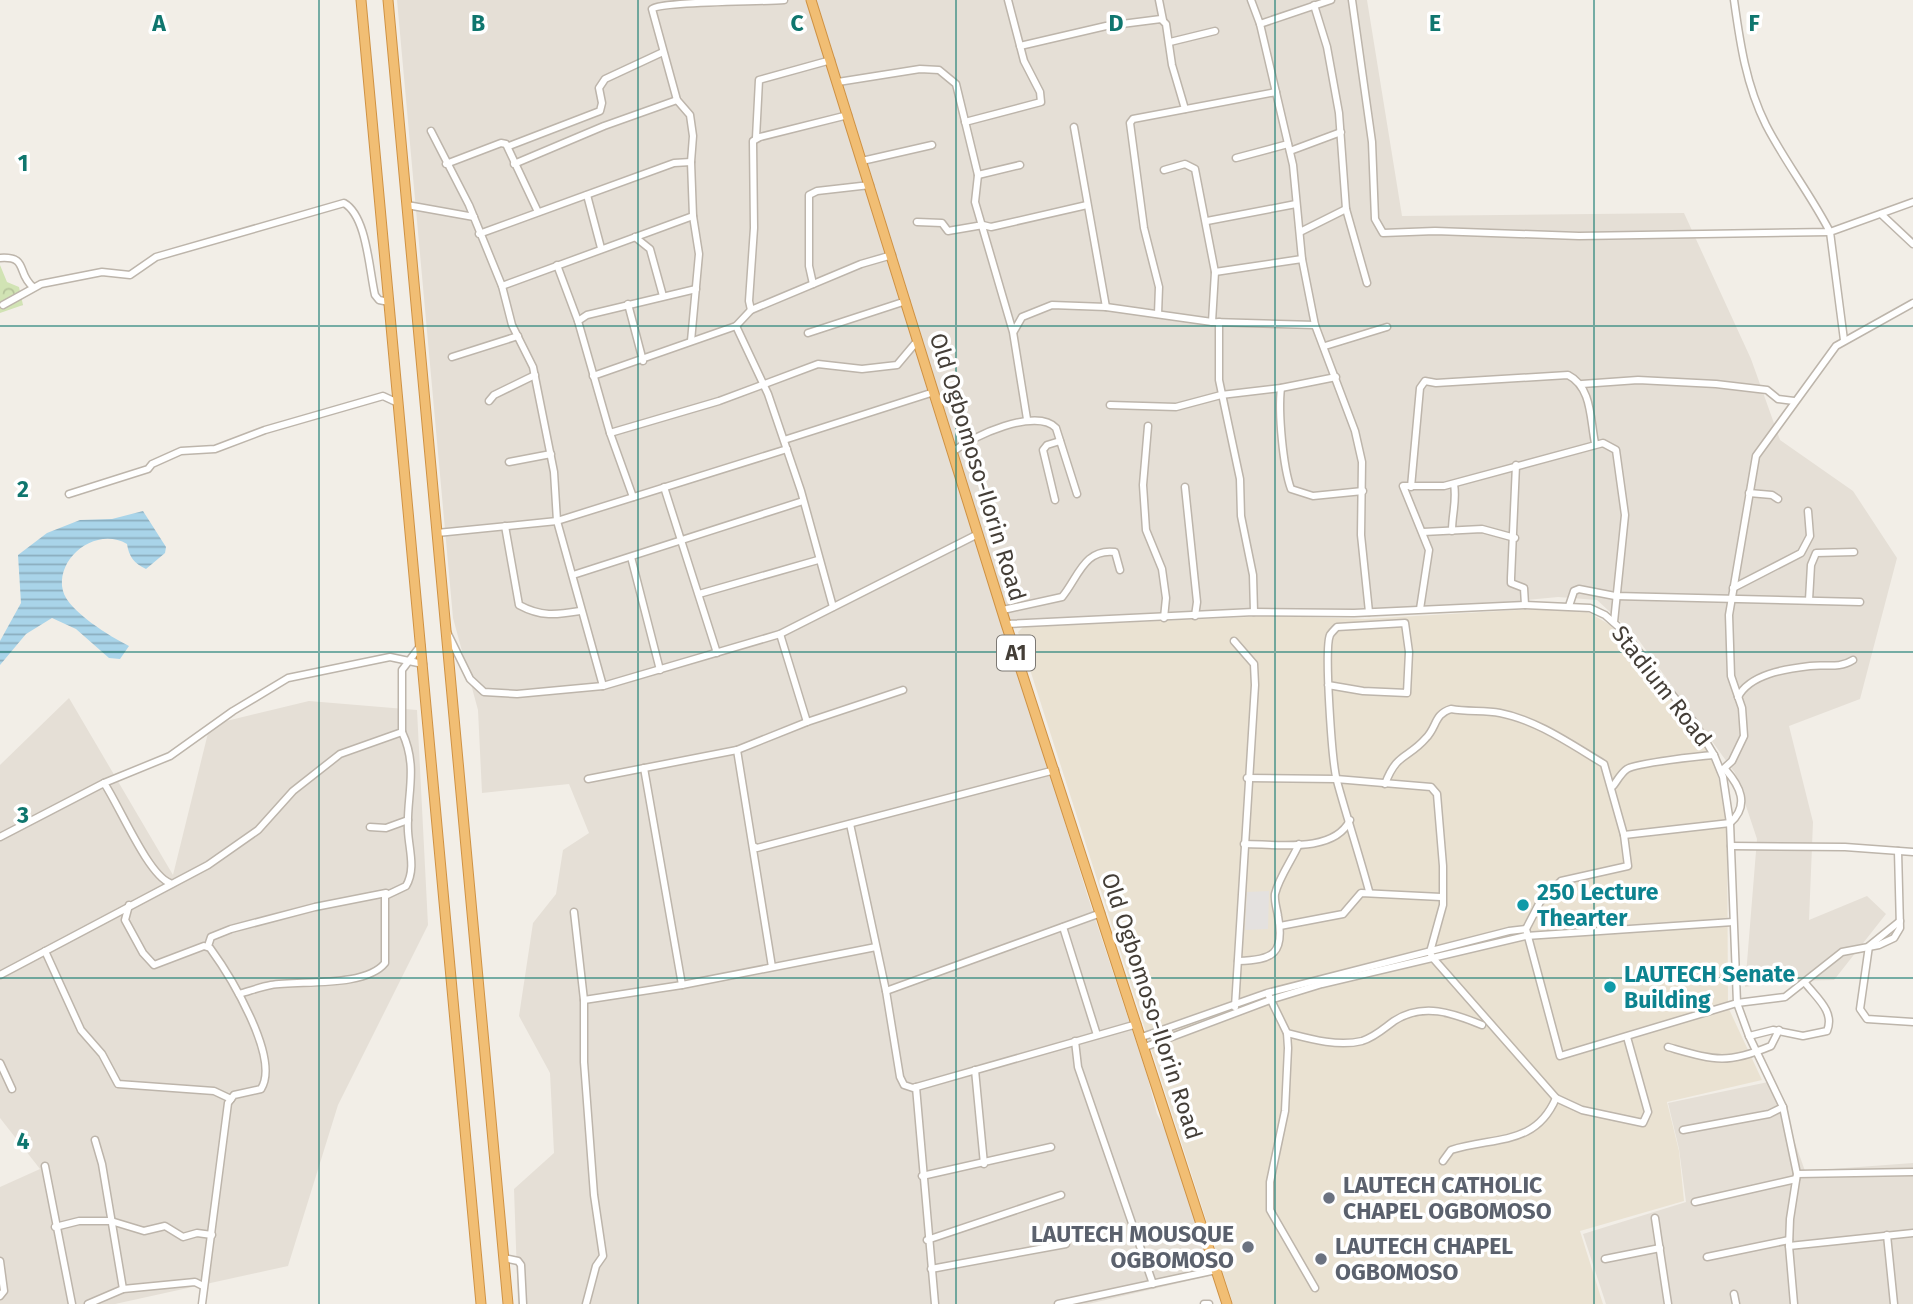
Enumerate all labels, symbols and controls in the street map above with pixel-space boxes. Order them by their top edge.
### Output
text: A [151,9,166,37]
text: B [471,9,485,37]
text: C [790,9,804,37]
text: D [1109,9,1124,37]
text: E [1429,9,1441,37]
text: F [1748,9,1760,37]
text: 1 [18,149,28,177]
street label: Old Ogbomoso-Ilorin Road [924,330,1032,604]
text: 2 [17,475,29,503]
street label: Stadium Road [1606,620,1718,752]
road number: A1 [997,636,1035,670]
text: 3 [16,801,29,829]
street label: Old Ogbomoso-Ilorin Road [1096,869,1208,1143]
place label: 250 Lecture Thearter [1537,878,1659,932]
marker: 250 Lecture Thearter [1515,897,1531,913]
place label: LAUTECH Senate Building [1624,960,1795,1014]
marker: LAUTECH Senate Building [1602,979,1618,995]
text: 4 [17,1127,30,1155]
place label: LAUTECH CATHOLIC CHAPEL OGBOMOSO [1343,1171,1552,1225]
marker: LAUTECH CATHOLIC CHAPEL OGBOMOSO [1321,1190,1337,1206]
place label: LAUTECH MOUSQUE OGBOMOSO [1031,1220,1234,1274]
place label: LAUTECH CHAPEL OGBOMOSO [1335,1232,1513,1286]
marker: LAUTECH MOUSQUE OGBOMOSO [1240,1239,1256,1255]
marker: LAUTECH CHAPEL OGBOMOSO [1313,1251,1329,1267]

